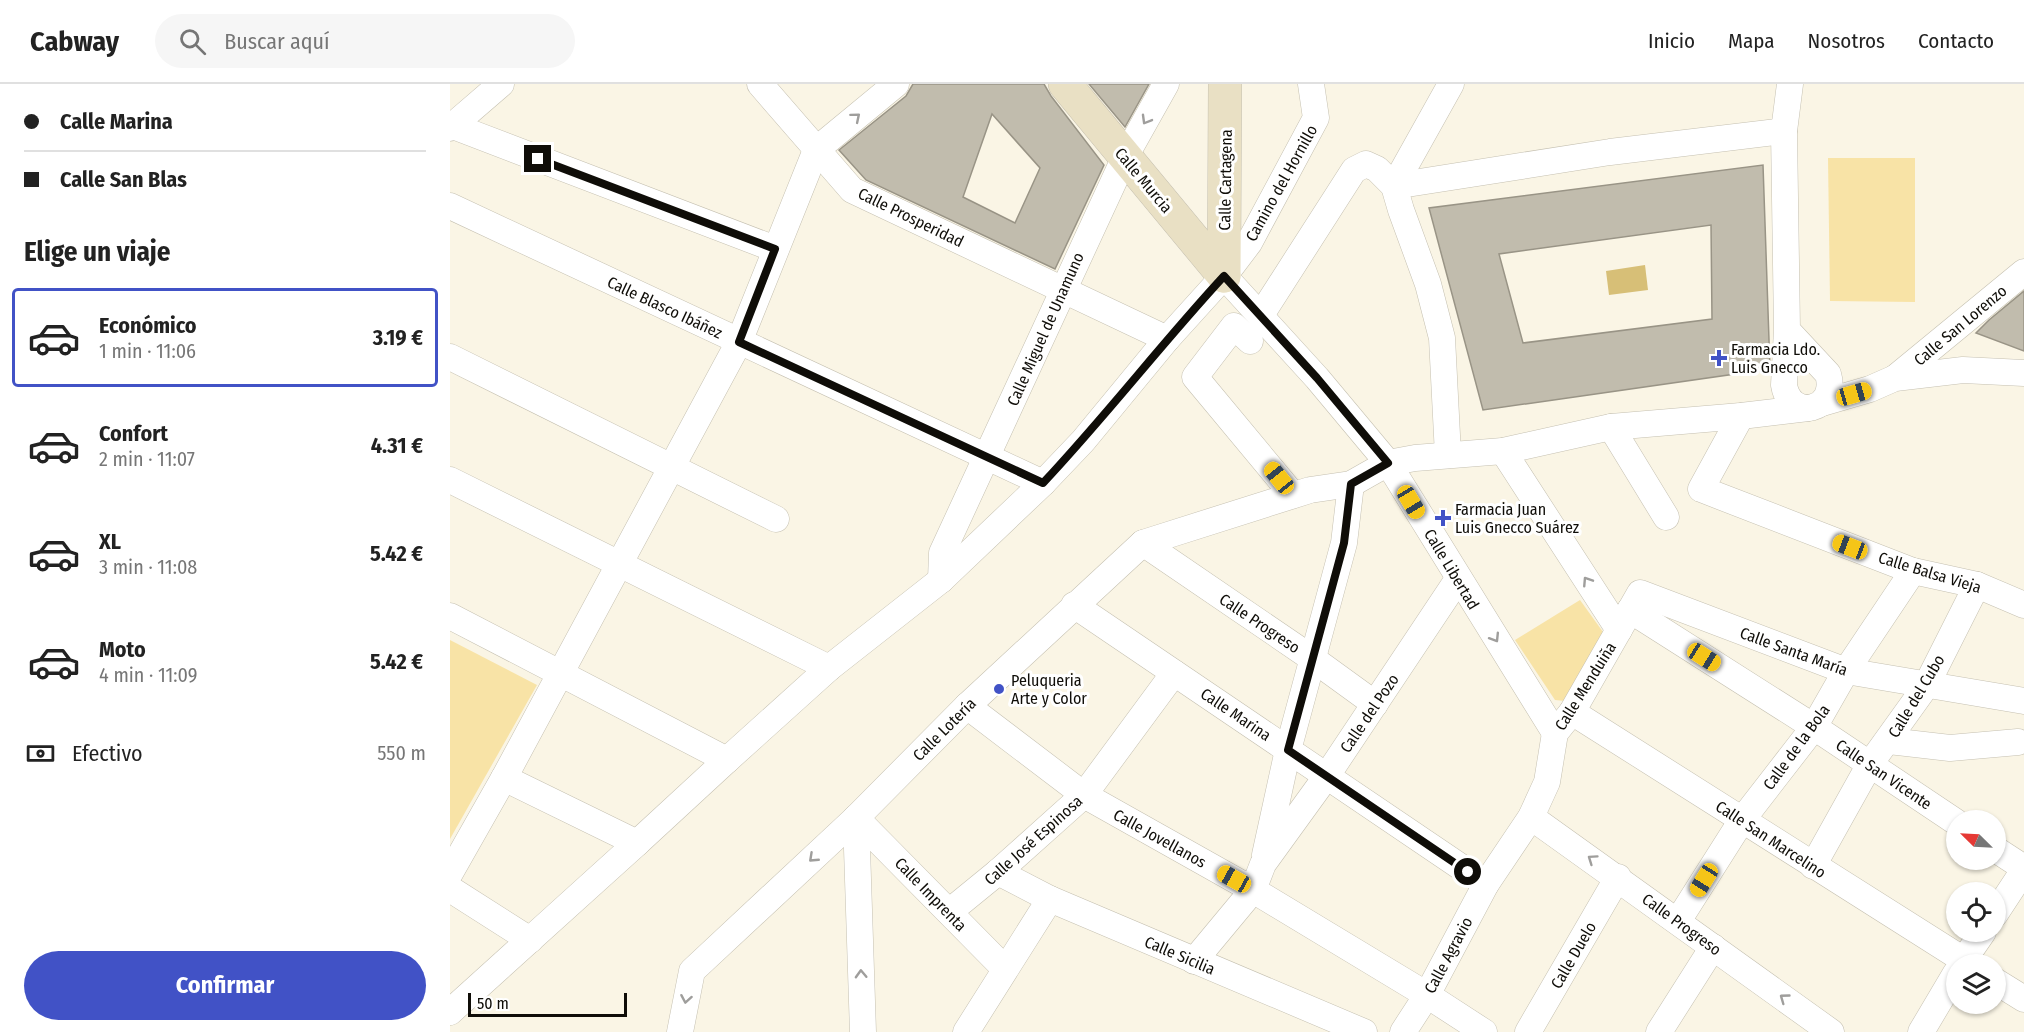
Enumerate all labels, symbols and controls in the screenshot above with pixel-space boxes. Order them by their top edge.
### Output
search box [155,14,575,68]
text: Cabway [30,25,119,58]
icon: search [176,25,209,58]
text: Buscar aquí [224,28,330,55]
text: Inicio [1648,28,1695,54]
text: Mapa [1728,28,1775,54]
text: Nosotros [1808,28,1885,54]
text: Contacto [1918,28,1994,54]
text: Calle Marina [60,108,173,135]
one-way arrow [849,113,860,124]
one-way arrow [1142,114,1153,124]
street label: Camino del Hornillo [1242,122,1321,245]
street label: Calle Cartagena [1215,129,1236,231]
street label: Calle Murcia [1111,144,1176,217]
route end [524,145,551,172]
text: Calle San Blas [60,166,187,193]
street label: Calle Prosperidad [855,184,967,251]
text: Elige un viaje [24,236,170,268]
street label: Calle Miguel de Unamuno [1003,249,1088,409]
street label: Calle Blasco Ibáñez [604,272,725,342]
street label: Calle San Lorenzo [1910,281,2010,370]
icon: car [27,311,81,365]
text: Económico [99,312,197,339]
text: 3.19 € [373,324,423,351]
text: 1 min · 11:06 [99,339,196,363]
place label: Farmacia Ldo. Luis Gnecco [1731,340,1820,377]
marker: Farmacia Ldo. Luis Gnecco [1712,351,1726,365]
car [1834,380,1874,408]
icon: car [27,419,81,473]
text: Confort [99,420,168,447]
text: 4.31 € [371,432,423,459]
text: 2 min · 11:07 [99,447,195,471]
car [1261,458,1297,498]
car [1394,482,1428,522]
place label: Farmacia Juan Luis Gnecco Suárez [1455,500,1579,537]
marker: Farmacia Juan Luis Gnecco Suárez [1436,511,1450,525]
street label: Calle Libertad [1420,526,1483,613]
icon: car [27,527,81,581]
text: XL [99,528,121,555]
car [1830,532,1870,562]
text: 5.42 € [370,540,423,567]
street label: Calle Balsa Vieja [1876,548,1984,597]
text: 3 min · 11:08 [99,555,197,579]
one-way arrow [1583,577,1595,587]
street label: Calle Progreso [1216,590,1304,657]
street label: Calle Santa María [1737,623,1850,680]
one-way arrow [1487,632,1498,643]
icon: car [27,635,81,689]
text: Moto [99,636,146,663]
street label: Calle Menduiña [1551,638,1620,734]
car [1684,640,1724,674]
text: 5.42 € [370,648,423,675]
street label: Calle del Cubo [1884,651,1949,741]
text: 4 min · 11:09 [99,663,198,687]
street label: Calle del Pozo [1336,670,1403,756]
place label: Peluqueria Arte y Color [1011,671,1087,708]
marker: Peluqueria Arte y Color [992,682,1006,696]
street label: Calle Marina [1197,684,1275,745]
street label: Calle Lotería [909,694,980,765]
street label: Calle de la Bola [1759,701,1834,794]
street label: Calle San Vicente [1832,735,1935,814]
icon: cash [24,737,57,770]
text: Efectivo [72,740,143,767]
text: 550 m [377,741,426,765]
street label: Calle José Espinosa [980,791,1086,889]
street label: Calle San Marcelino [1712,797,1829,882]
street label: Calle Jovellanos [1110,805,1210,872]
north arrow [1946,810,2006,870]
map controls [1946,810,2006,1014]
one-way arrow [810,850,821,861]
street label: Calle Imprenta [891,854,971,935]
one-way arrow [1587,855,1598,866]
route start [1454,858,1481,885]
car [1687,860,1721,900]
car [1214,862,1254,896]
button: locate [1946,882,2006,942]
street label: Calle Progreso [1638,889,1725,959]
street label: Calle Agravio [1420,914,1477,997]
street label: Calle Duelo [1547,919,1600,992]
street label: Calle Sicilia [1142,932,1218,979]
button: Confirmar [24,951,426,1020]
button: layers [1946,954,2006,1014]
one-way arrow [855,969,868,978]
scale bar [468,990,627,1018]
text: 50 m [477,994,509,1013]
one-way arrow [681,994,693,1004]
one-way arrow [1779,994,1790,1005]

